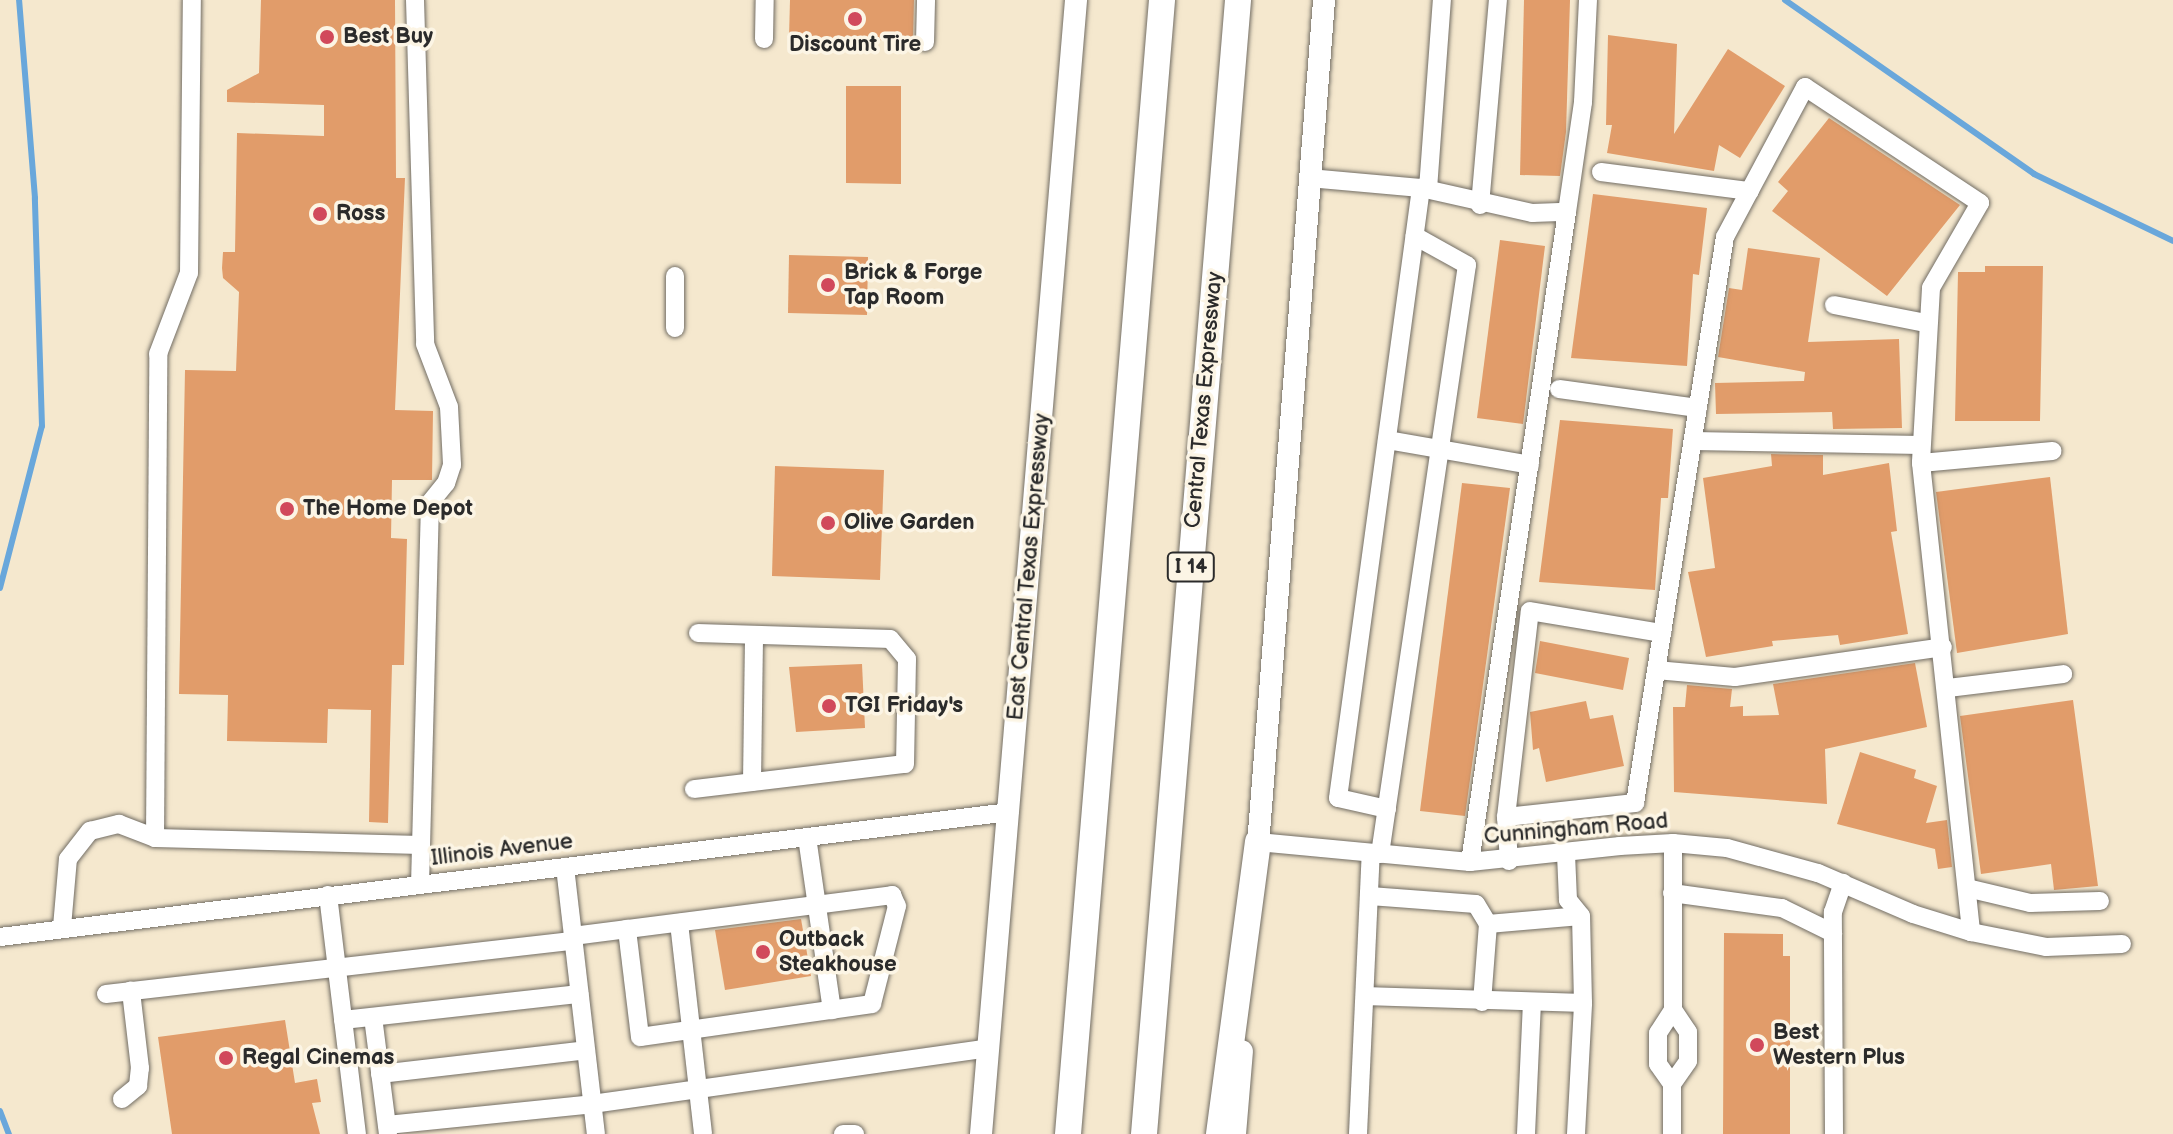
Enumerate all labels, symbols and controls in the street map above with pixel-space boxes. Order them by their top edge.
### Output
marker: Discount Tire [846,10,864,28]
place label: Best Buy [343,24,433,50]
marker: Best Buy [318,28,336,46]
place label: Discount Tire [789,32,921,58]
place label: Ross [336,201,385,227]
marker: Ross [311,205,329,223]
place label: Brick & Forge Tap Room [844,259,982,310]
street label: Central Texas Expressway [1180,270,1228,530]
marker: Brick & Forge Tap Room [819,276,837,294]
street label: East Central Texas Expressway [1002,412,1056,722]
place label: The Home Depot [303,496,473,522]
marker: The Home Depot [278,500,296,518]
place label: Olive Garden [844,510,974,536]
marker: Olive Garden [819,514,837,532]
road number: I 14 [1165,551,1217,583]
place label: TGI Friday's [845,693,963,719]
marker: TGI Friday's [820,697,838,715]
street label: Cunningham Road [1483,808,1669,850]
street label: Illinois Avenue [430,828,574,872]
place label: Outback Steakhouse [779,926,897,978]
marker: Outback Steakhouse [754,943,772,961]
place label: Best Western Plus [1773,1019,1905,1070]
marker: Best Western Plus [1748,1036,1766,1054]
place label: Regal Cinemas [242,1045,394,1071]
marker: Regal Cinemas [217,1049,235,1067]

